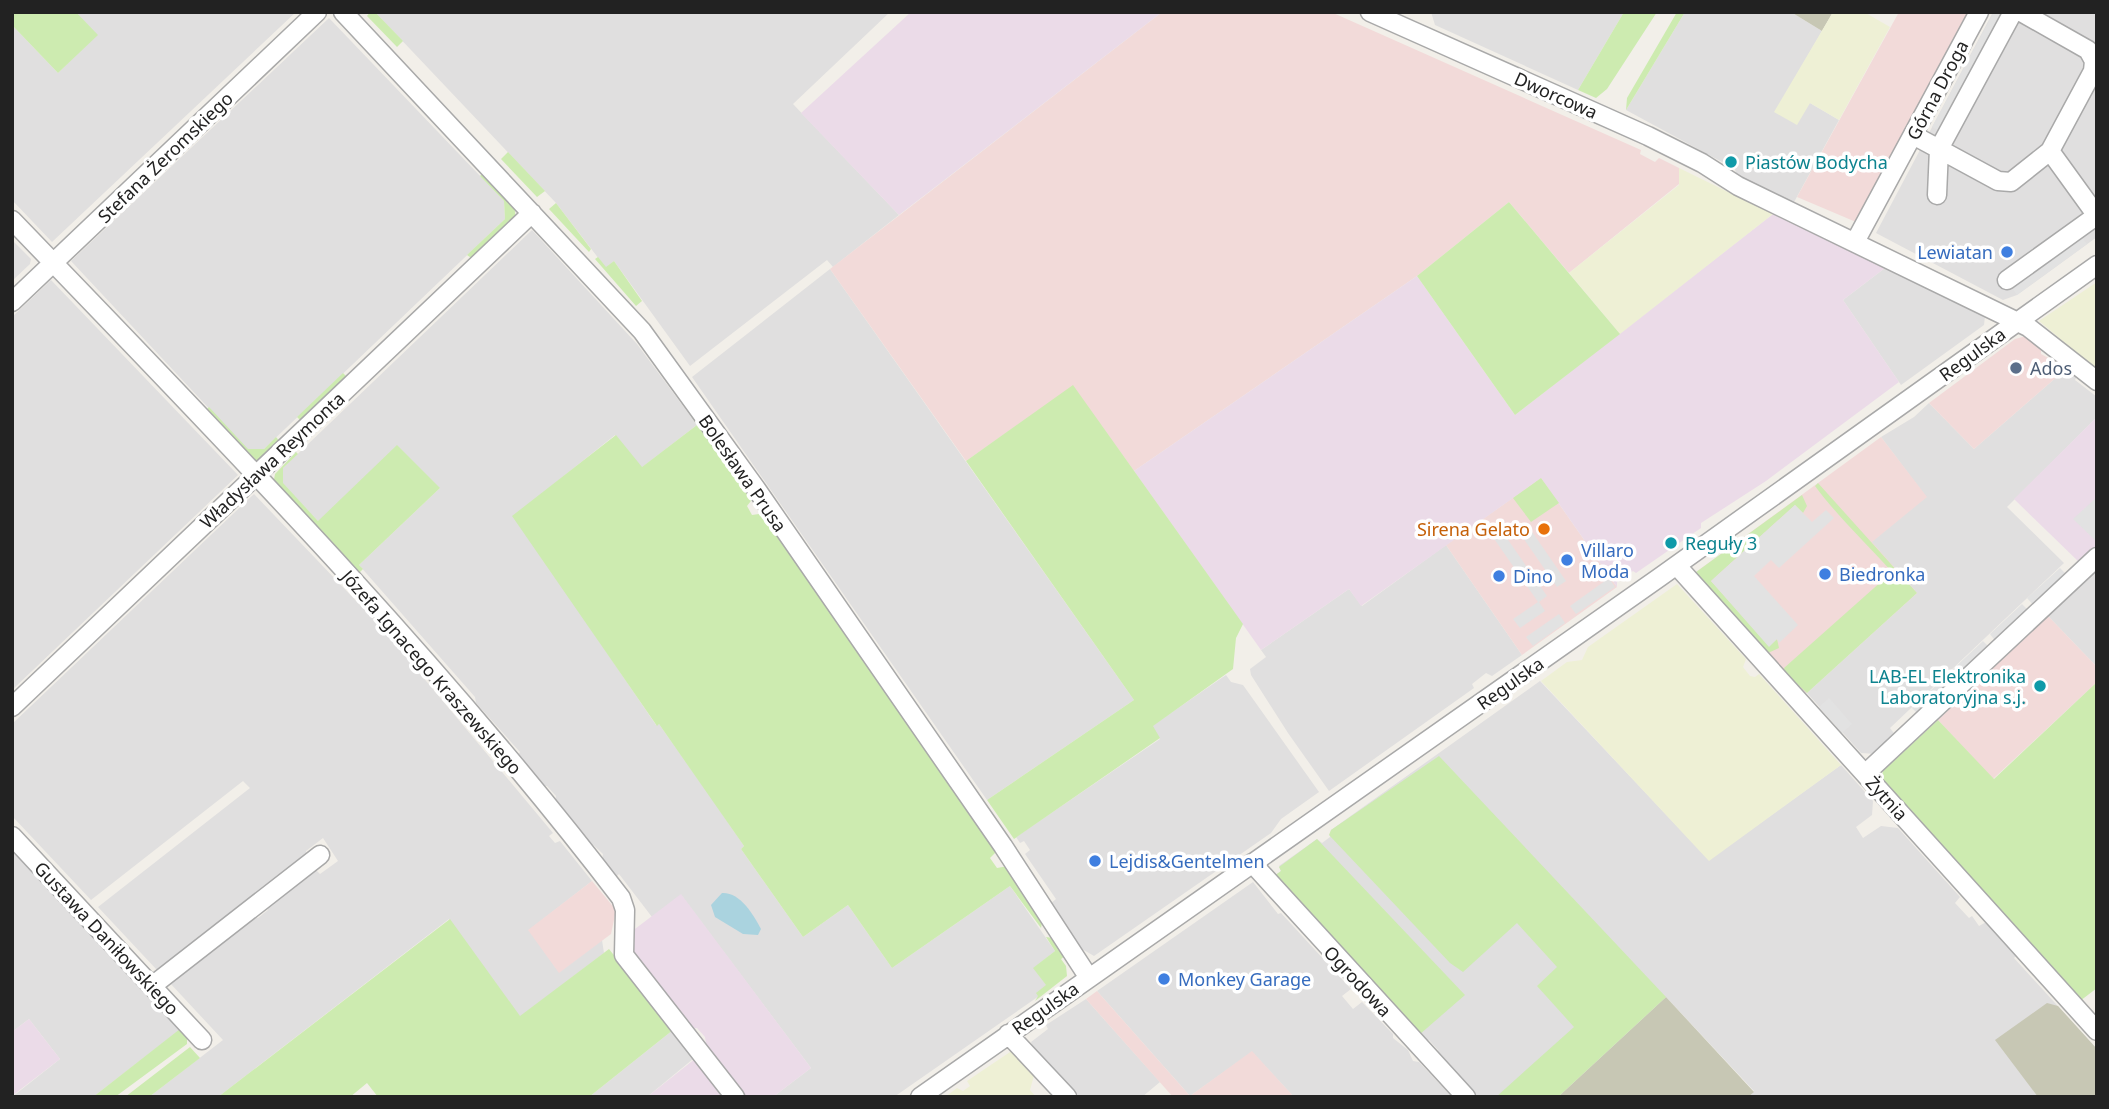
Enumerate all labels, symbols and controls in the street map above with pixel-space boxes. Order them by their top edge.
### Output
street label: Górna Droga [1901,36,1973,144]
street label: Dworcowa [1511,66,1601,124]
street label: Stefana Żeromskiego [92,86,238,228]
place label: Piastów Bodycha [1745,150,1888,174]
marker: Piastów Bodycha [1723,154,1739,170]
place label: Lewiatan [1917,240,1993,264]
marker: Lewiatan [1999,244,2015,260]
street label: Regulska [1934,322,2010,386]
place label: Ados [2030,356,2072,380]
marker: Ados [2008,360,2024,376]
street label: Władysława Reymonta [194,387,350,533]
street label: Bolesława Prusa [694,410,792,536]
place label: Sirena Gelato [1417,517,1530,541]
marker: Sirena Gelato [1536,521,1552,537]
place label: Reguły 3 [1685,531,1757,555]
marker: Reguły 3 [1663,535,1679,551]
place label: Villaro Moda [1581,538,1634,583]
marker: Villaro Moda [1559,552,1575,568]
place label: Biedronka [1839,562,1925,586]
street label: Józefa Ignacego Kraszewskiego [335,563,527,779]
place label: Dino [1513,564,1553,588]
marker: Biedronka [1817,566,1833,582]
marker: Dino [1491,568,1507,584]
street label: Regulska [1472,651,1548,715]
place label: LAB-EL Elektronika Laboratoryjna s.j. [1869,664,2026,709]
marker: LAB-EL Elektronika Laboratoryjna s.j. [2032,678,2048,694]
street label: Żytnia [1861,771,1913,825]
place label: Lejdis&Gentelmen [1109,849,1265,873]
marker: Lejdis&Gentelmen [1087,853,1103,869]
street label: Gustawa Daniłowskiego [29,856,185,1020]
street label: Ogrodowa [1319,940,1397,1022]
place label: Monkey Garage [1178,967,1311,991]
marker: Monkey Garage [1156,971,1172,987]
street label: Regulska [1007,976,1083,1040]

